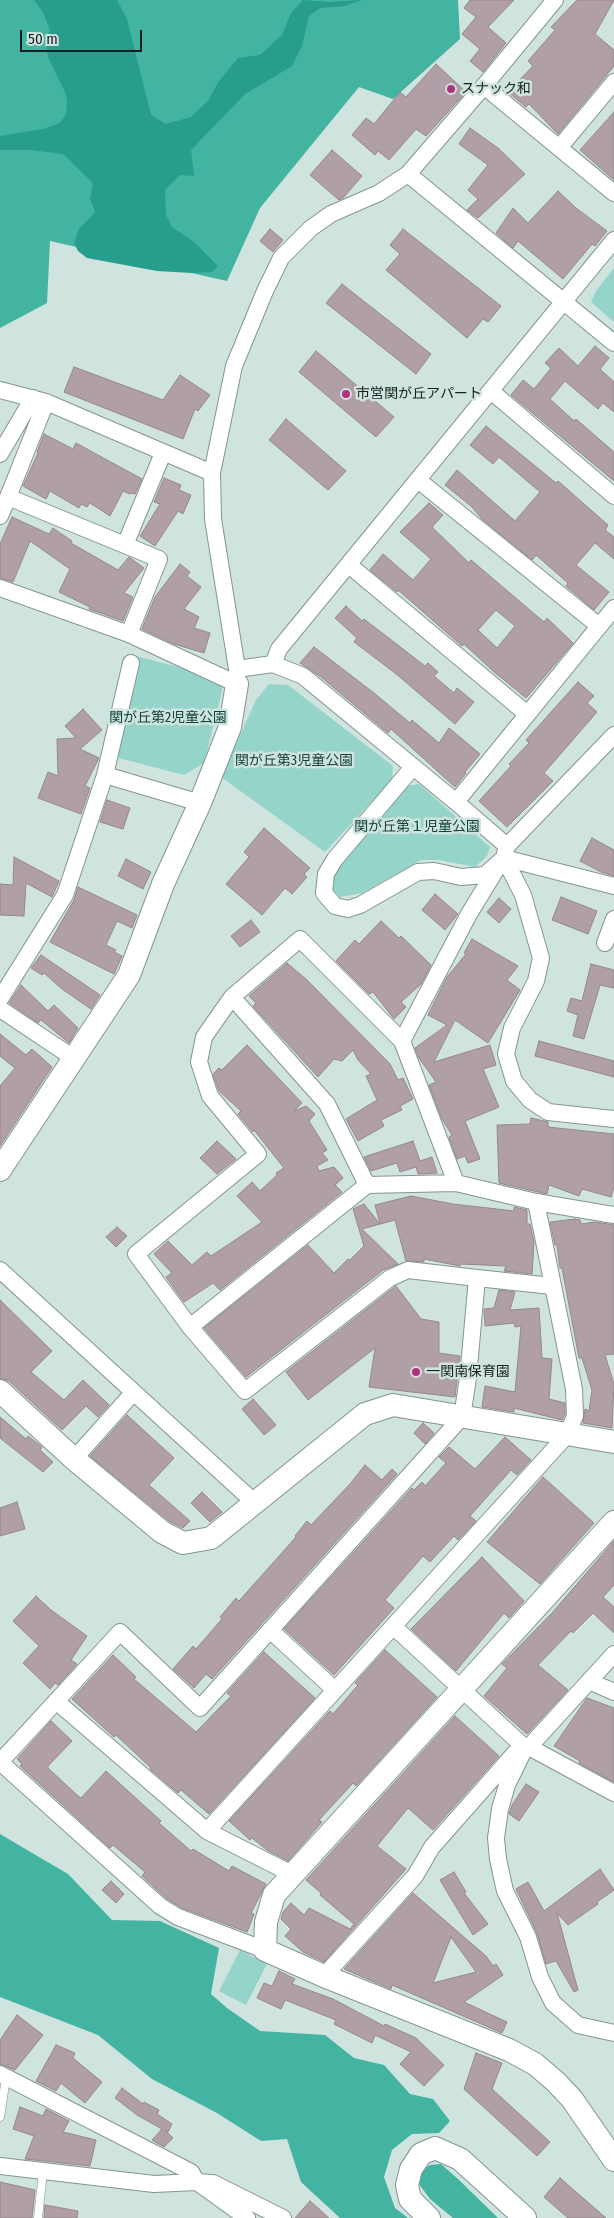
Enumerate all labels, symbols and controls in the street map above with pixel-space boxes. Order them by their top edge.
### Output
scale bar [22,20,145,52]
text: 50 m [28,30,58,48]
place label: スナック和 [461,81,531,97]
marker: スナック和 [445,83,457,95]
place label: 市営関が丘アパート [356,386,482,402]
marker: 市営関が丘アパート [340,388,352,400]
park label: 関が丘第2児童公園 [109,710,227,726]
park label: 関が丘第3児童公園 [235,753,353,769]
park label: 関が丘第１児童公園 [354,819,480,835]
place label: 一関南保育園 [426,1364,510,1380]
marker: 一関南保育園 [410,1366,422,1378]

